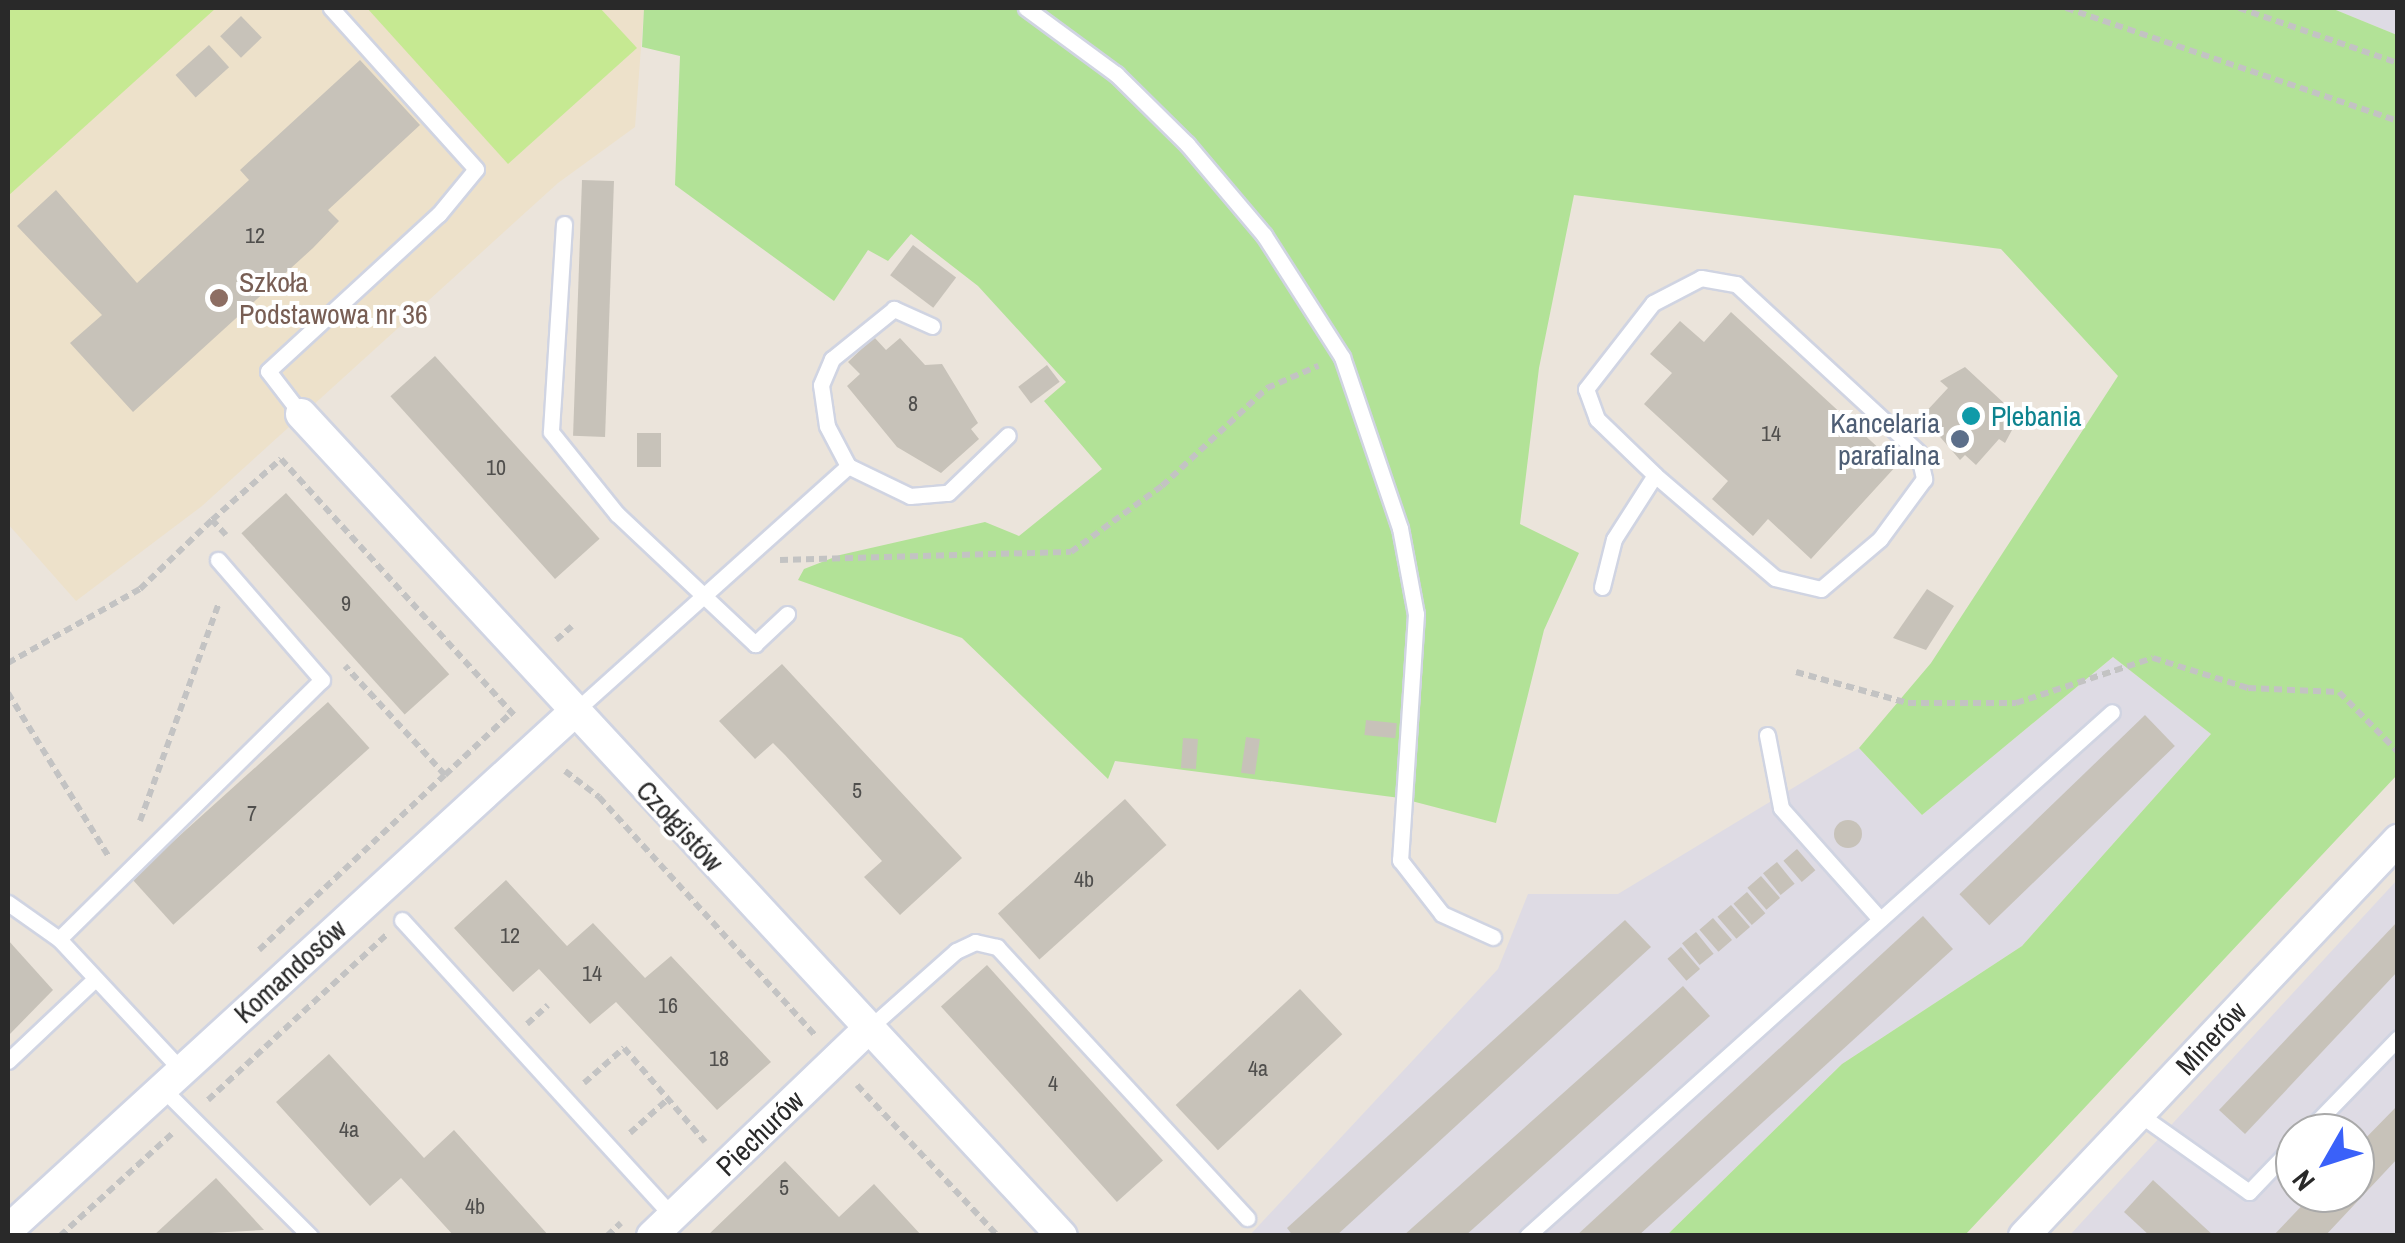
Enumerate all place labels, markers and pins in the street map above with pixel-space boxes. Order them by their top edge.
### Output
place label: Szkoła Podstawowa nr 36 [239,265,428,331]
marker: Szkoła Podstawowa nr 36 [208,287,230,309]
place label: Plebania [1991,399,2082,433]
marker: Plebania [1960,405,1982,427]
place label: Kancelaria parafialna [1830,406,1940,472]
marker: Kancelaria parafialna [1949,428,1971,450]

